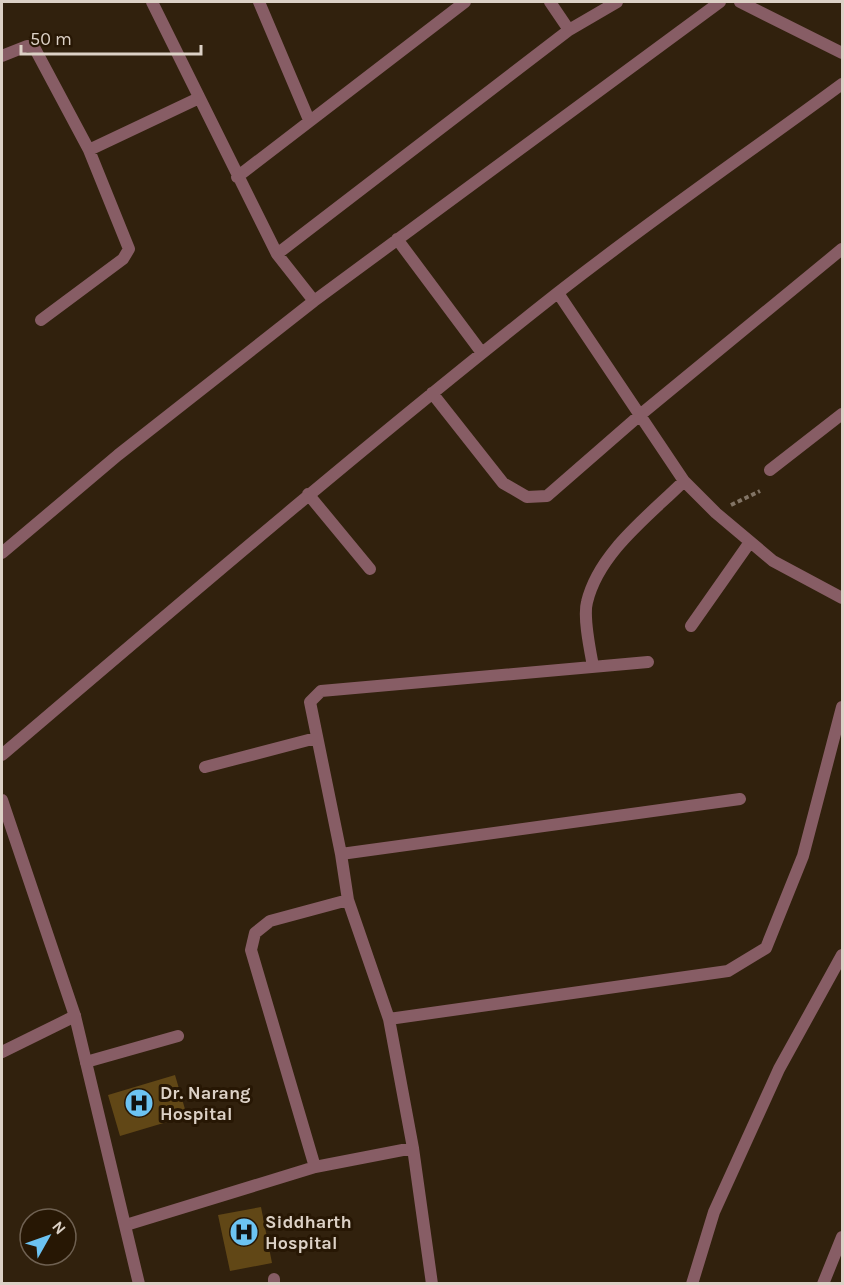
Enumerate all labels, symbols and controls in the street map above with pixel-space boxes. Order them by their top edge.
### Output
scale bar [21,18,201,56]
text: 50 m [30,28,72,50]
place label: Dr. Narang Hospital [160,1082,251,1125]
hospital icon: Dr. Narang Hospital [123,1087,155,1119]
north arrow [18,1207,78,1267]
place label: Siddharth Hospital [265,1211,352,1254]
hospital icon: Siddharth Hospital [228,1216,260,1248]
text: N [48,1217,70,1238]

